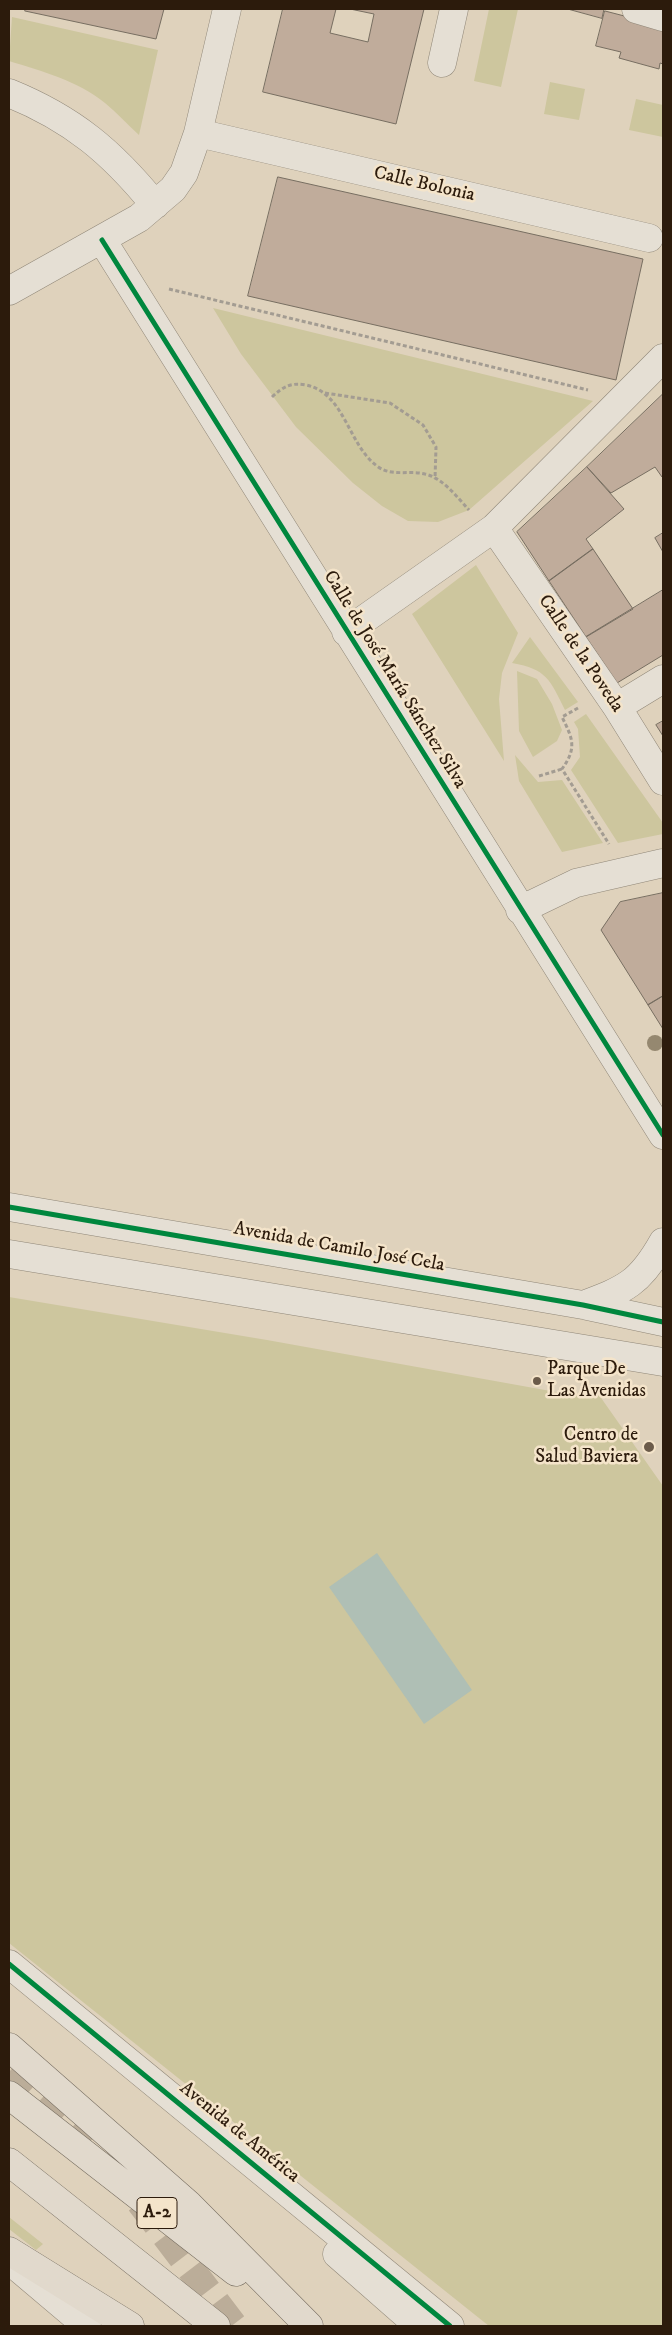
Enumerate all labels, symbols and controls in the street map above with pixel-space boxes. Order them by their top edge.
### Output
street label: Calle Bolonia [371,162,477,208]
street label: Calle de José María Sánchez Silva [317,567,471,793]
street label: Calle de la Poveda [532,591,628,717]
street label: Avenida de Camilo José Cela [232,1218,446,1278]
place label: Parque De Las Avenidas [547,1359,646,1403]
marker: Parque De Las Avenidas [531,1375,543,1387]
place label: Centro de Salud Baviera [535,1425,638,1469]
marker: Centro de Salud Baviera [642,1440,656,1454]
street label: Avenida de América [174,2078,304,2188]
road number: A-2 [137,2198,177,2228]

